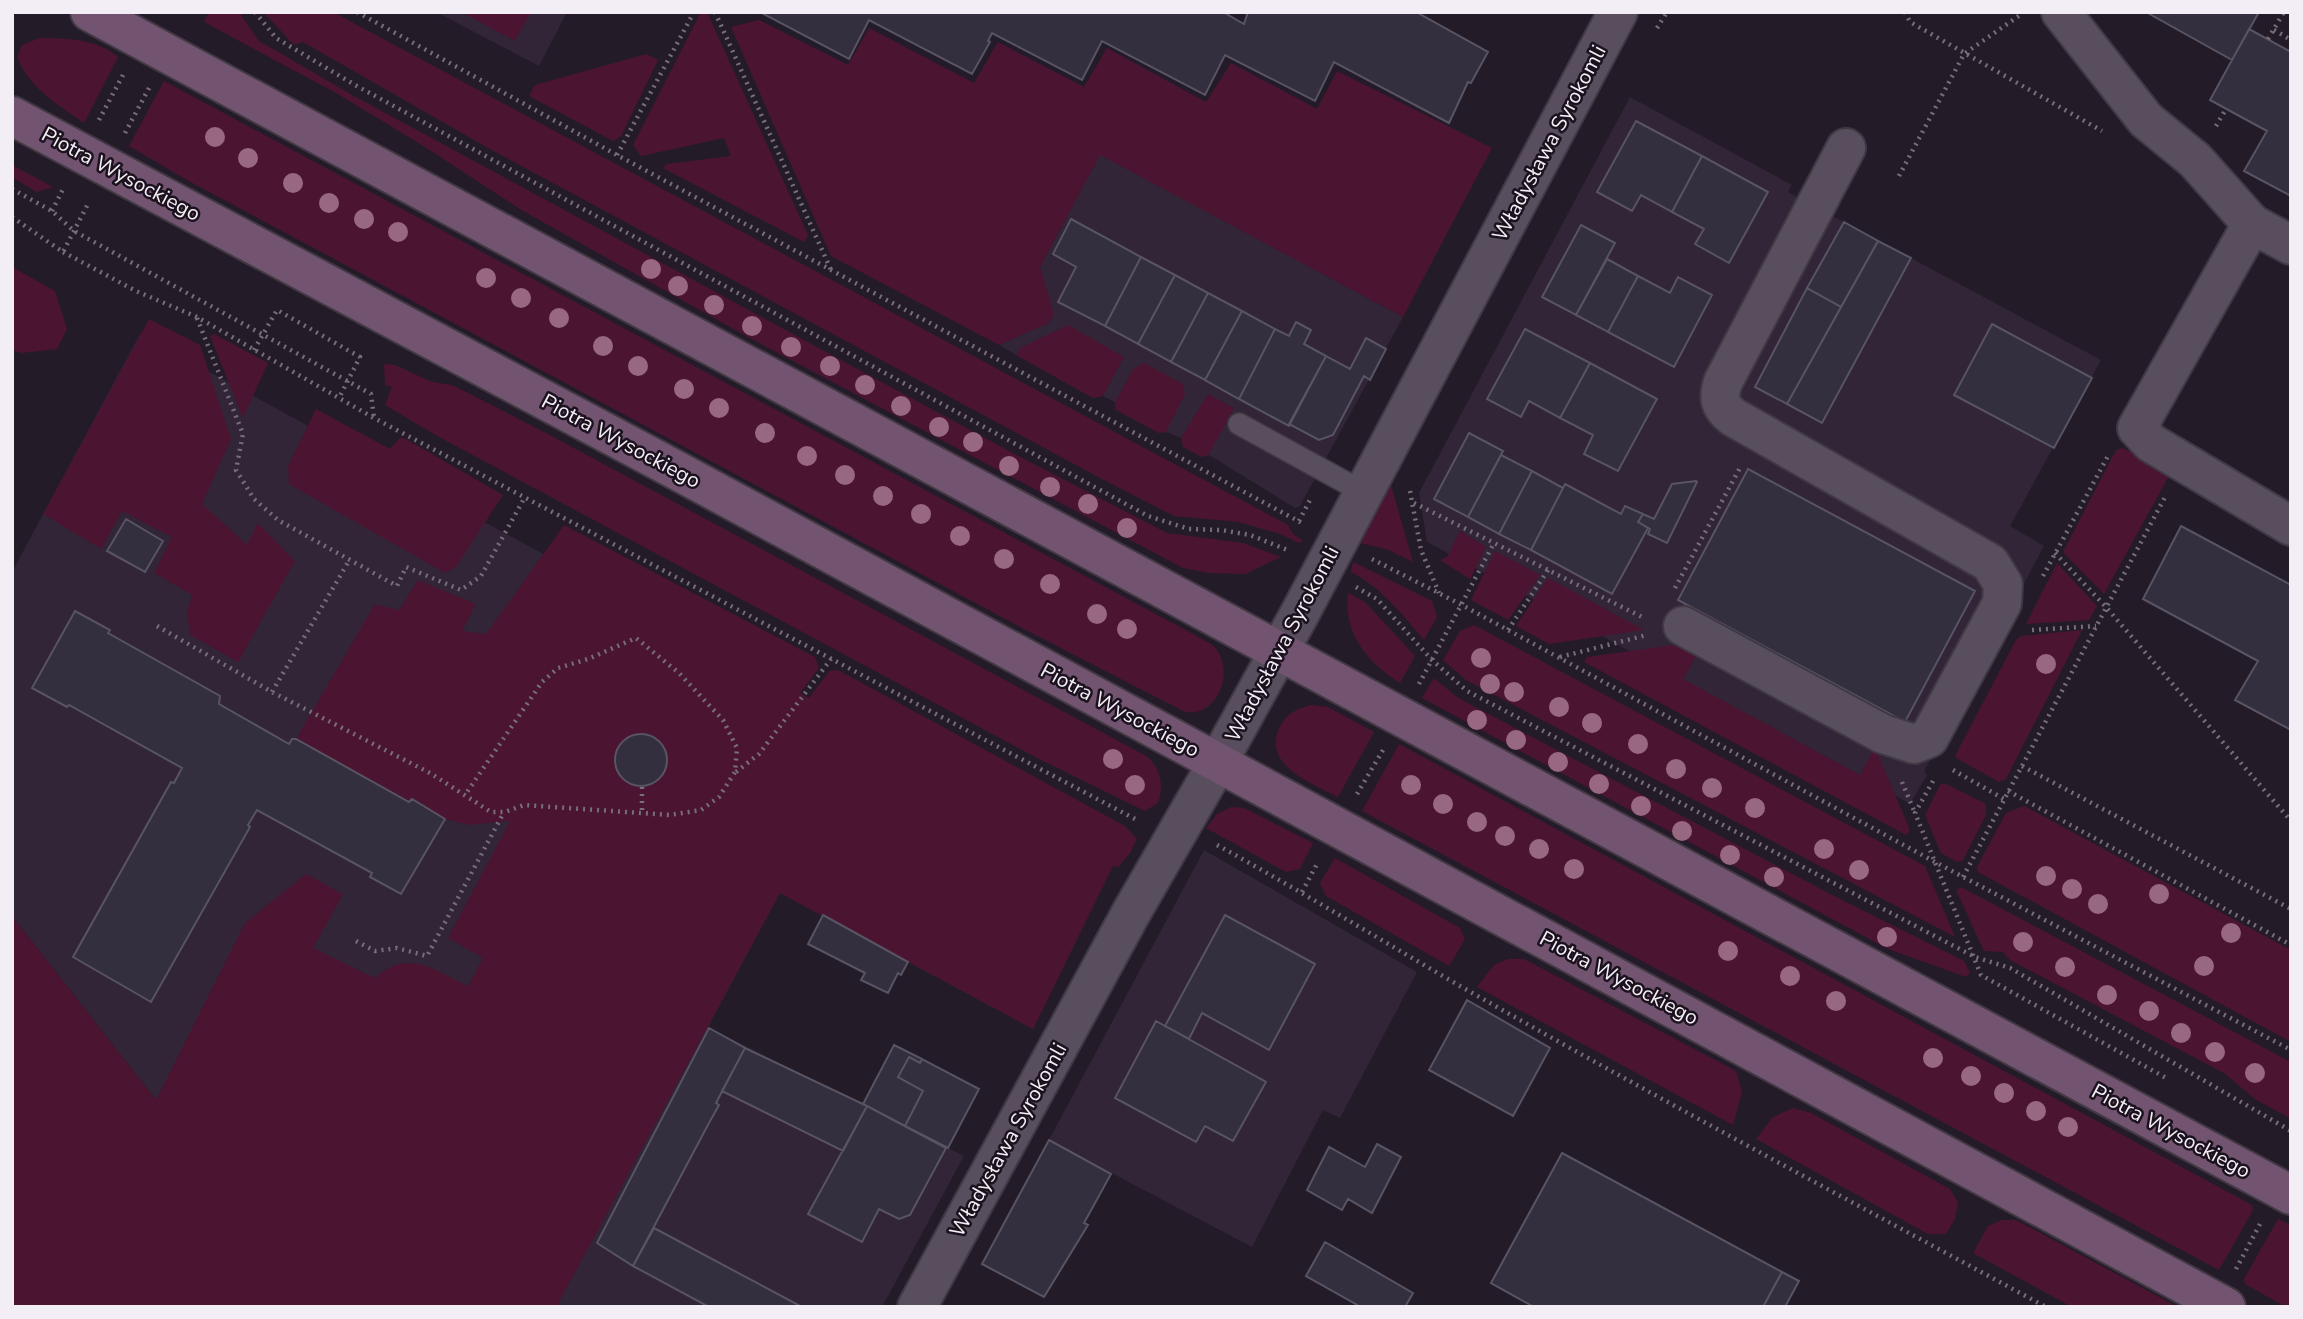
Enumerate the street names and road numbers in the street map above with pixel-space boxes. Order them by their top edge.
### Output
street label: Władysława Syrokomli [1485,40,1613,246]
street label: Piotra Wysockiego [37,120,205,228]
street label: Piotra Wysockiego [537,387,705,495]
street label: Władysława Syrokomli [1218,541,1346,747]
street label: Piotra Wysockiego [1036,656,1204,764]
street label: Piotra Wysockiego [1535,924,1703,1032]
street label: Władysława Syrokomli [943,1038,1073,1242]
street label: Piotra Wysockiego [2087,1077,2255,1185]

